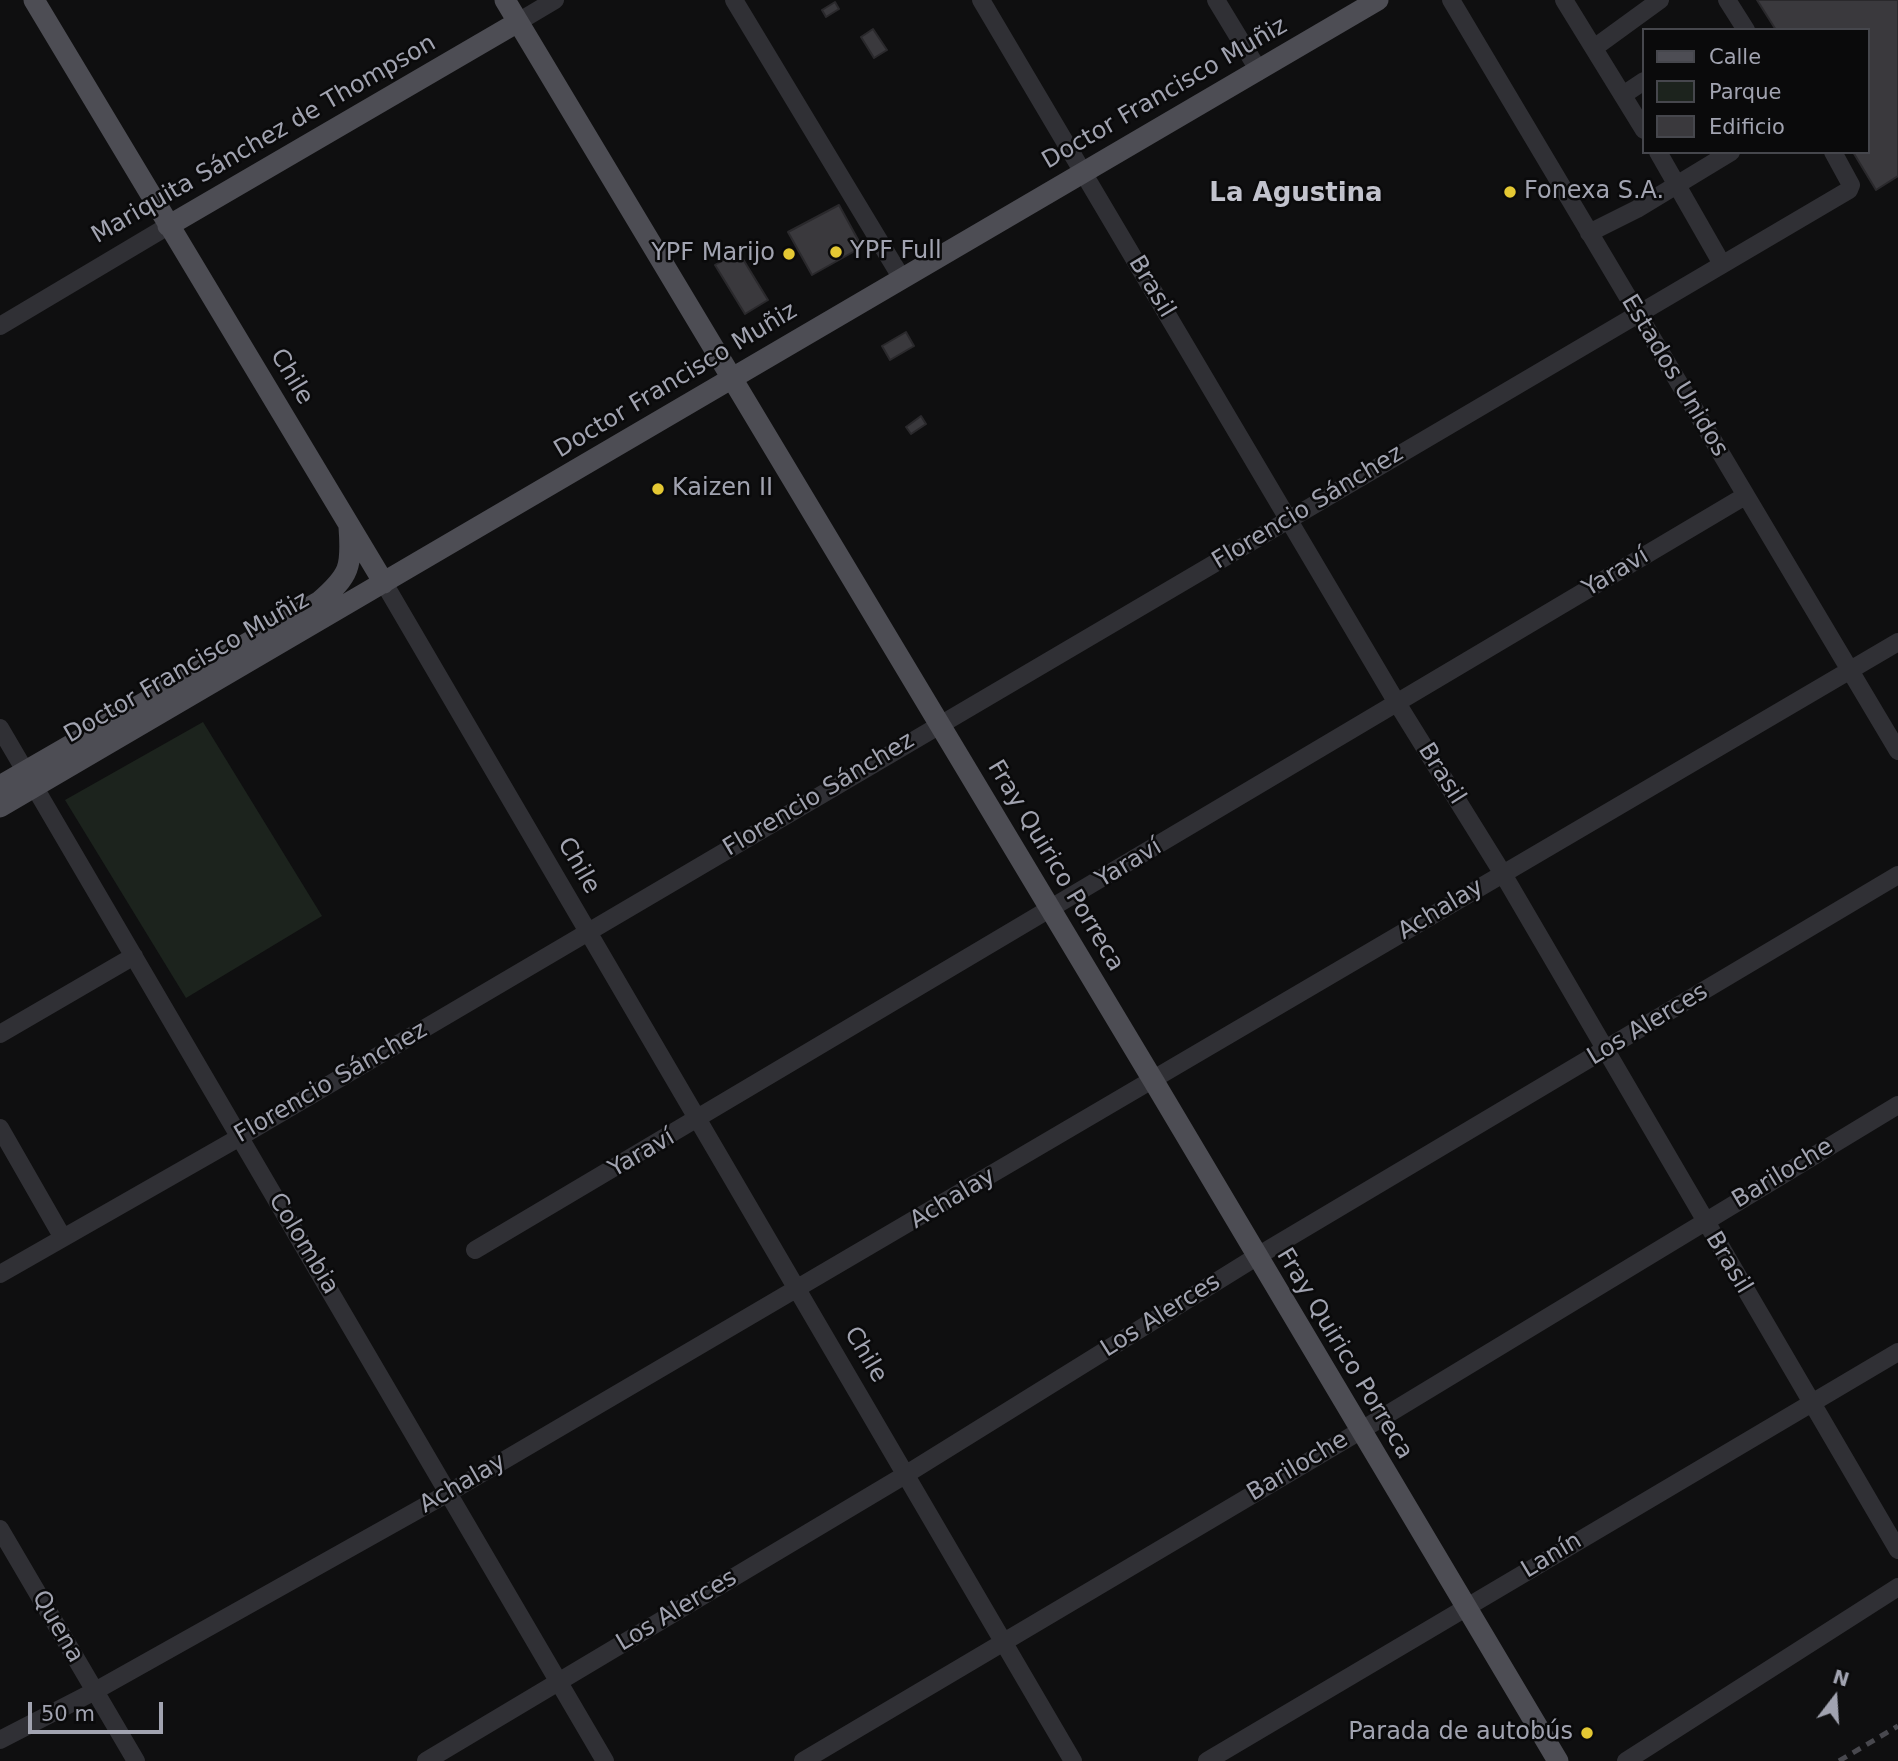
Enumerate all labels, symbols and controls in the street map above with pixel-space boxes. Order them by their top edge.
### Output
street label: Doctor Francisco Muñiz [1037,12,1293,176]
legend [1643,28,1870,154]
street label: Mariquita Sánchez de Thompson [87,29,441,251]
text: Calle [1709,45,1761,69]
text: Parque [1709,80,1781,104]
text: Edificio [1709,115,1785,139]
district label: La Agustina [1209,178,1383,210]
place label: Fonexa S.A. [1524,178,1664,206]
marker: Fonexa S.A. [1502,184,1518,200]
place label: YPF Full [850,238,942,266]
place label: YPF Marijo [651,240,775,268]
marker: YPF Full [828,244,844,260]
marker: YPF Marijo [781,246,797,262]
street label: Brasil [1121,251,1181,323]
street label: Estados Unidos [1614,290,1734,462]
street label: Doctor Francisco Muñiz [549,297,803,465]
street label: Chile [263,344,319,410]
street label: Florencio Sánchez [1207,440,1409,576]
place label: Kaizen II [672,475,773,503]
marker: Kaizen II [650,481,666,497]
street label: Yaraví [1578,542,1654,604]
street label: Doctor Francisco Muñiz [59,586,315,750]
street label: Florencio Sánchez [718,727,920,863]
street label: Brasil [1411,738,1471,810]
street label: Fray Quirico Porreca [981,755,1129,977]
street label: Chile [551,833,605,899]
street label: Yaraví [1091,833,1167,895]
street label: Achalay [1393,873,1489,947]
street label: Los Alerces [1583,978,1713,1072]
street label: Florencio Sánchez [230,1016,432,1150]
street label: Yaraví [604,1124,680,1184]
street label: Bariloche [1727,1133,1839,1215]
street label: Achalay [905,1162,1001,1236]
street label: Colombia [262,1188,344,1300]
street label: Brasil [1698,1227,1758,1299]
street label: Fray Quirico Porreca [1270,1243,1418,1465]
street label: Los Alerces [1096,1268,1226,1364]
street label: Chile [837,1322,893,1388]
street label: Bariloche [1242,1426,1354,1508]
street label: Achalay [415,1448,511,1520]
street label: Lanín [1517,1527,1587,1585]
street label: Los Alerces [612,1564,742,1658]
street label: Quena [25,1586,89,1668]
north arrow [1800,1663,1870,1733]
text: N [1830,1665,1852,1691]
scale bar [32,1688,166,1732]
text: 50 m [41,1702,95,1726]
place label: Parada de autobús [1348,1719,1573,1747]
marker: Parada de autobús [1579,1725,1595,1741]

